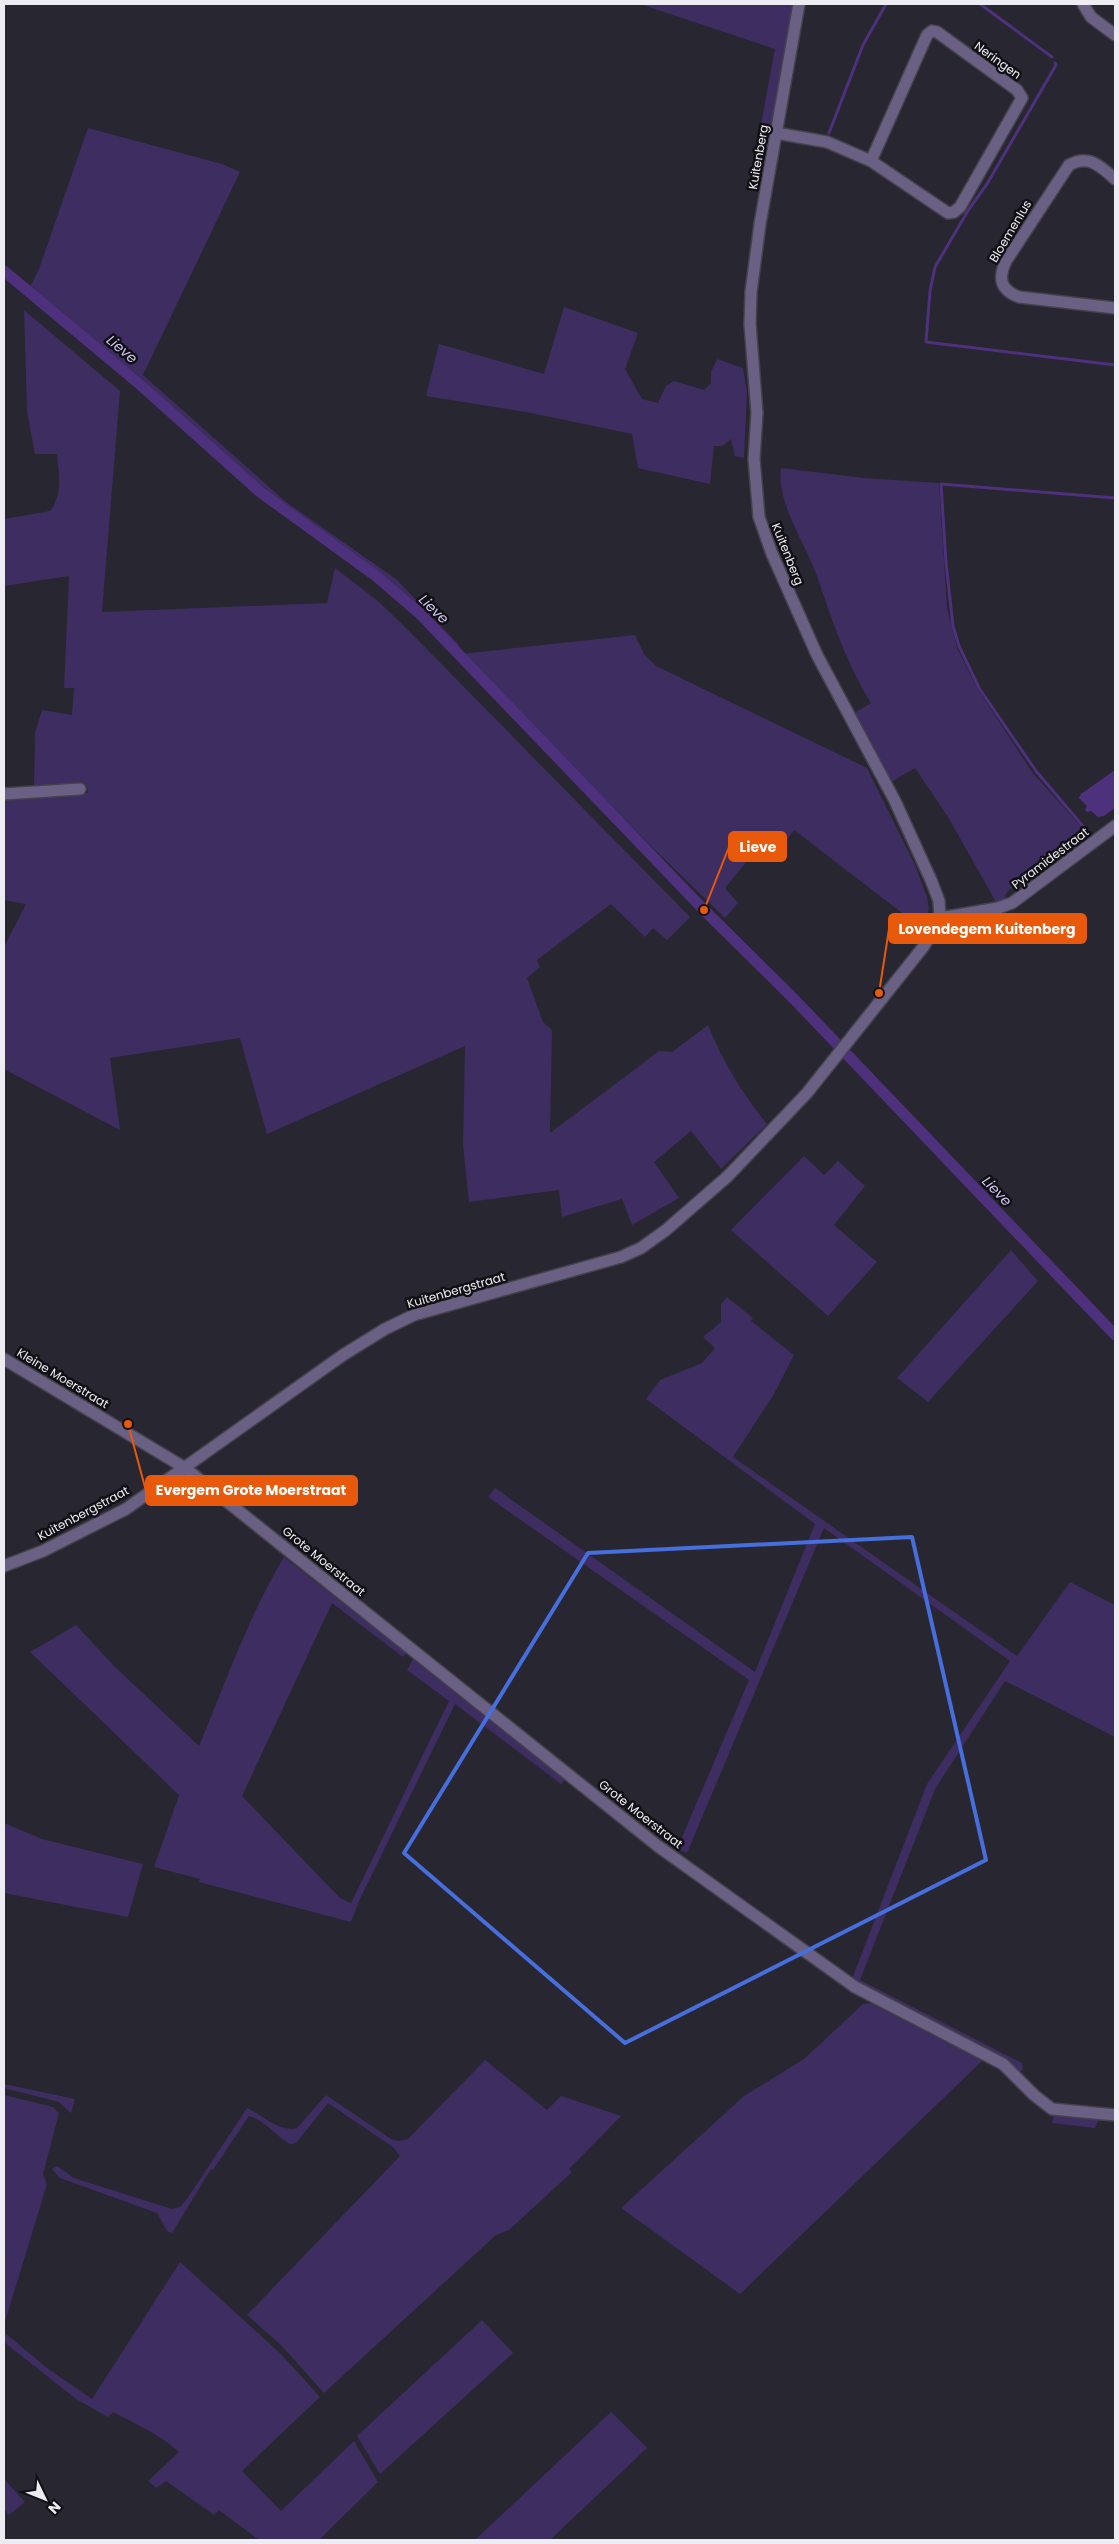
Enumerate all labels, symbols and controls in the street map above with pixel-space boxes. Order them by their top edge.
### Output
street label: Neringen [971,37,1025,83]
street label: Kuitenberg [744,123,772,191]
street label: Bloemenlus [985,197,1035,265]
water label: Lieve [102,330,142,368]
street label: Kuitenberg [768,520,808,588]
water label: Lieve [415,590,454,628]
street label: Pyramidestraat [1008,823,1092,893]
callout: Lieve [729,832,786,861]
text: Lieve [740,837,777,857]
callout: Lovendegem Kuitenberg [889,914,1086,943]
text: Lovendegem Kuitenberg [898,919,1076,939]
water label: Lieve [978,1172,1016,1211]
street label: Kuitenbergstraat [405,1268,507,1312]
street label: Kleine Moerstraat [14,1344,112,1412]
callout: Evergem Grote Moerstraat [146,1476,357,1505]
text: Evergem Grote Moerstraat [156,1480,346,1500]
street label: Kuitenbergstraat [34,1482,132,1544]
street label: Grote Moerstraat [279,1522,369,1600]
street label: Grote Moerstraat [596,1776,686,1852]
north arrow [20,2474,70,2524]
text: N [44,2497,65,2519]

